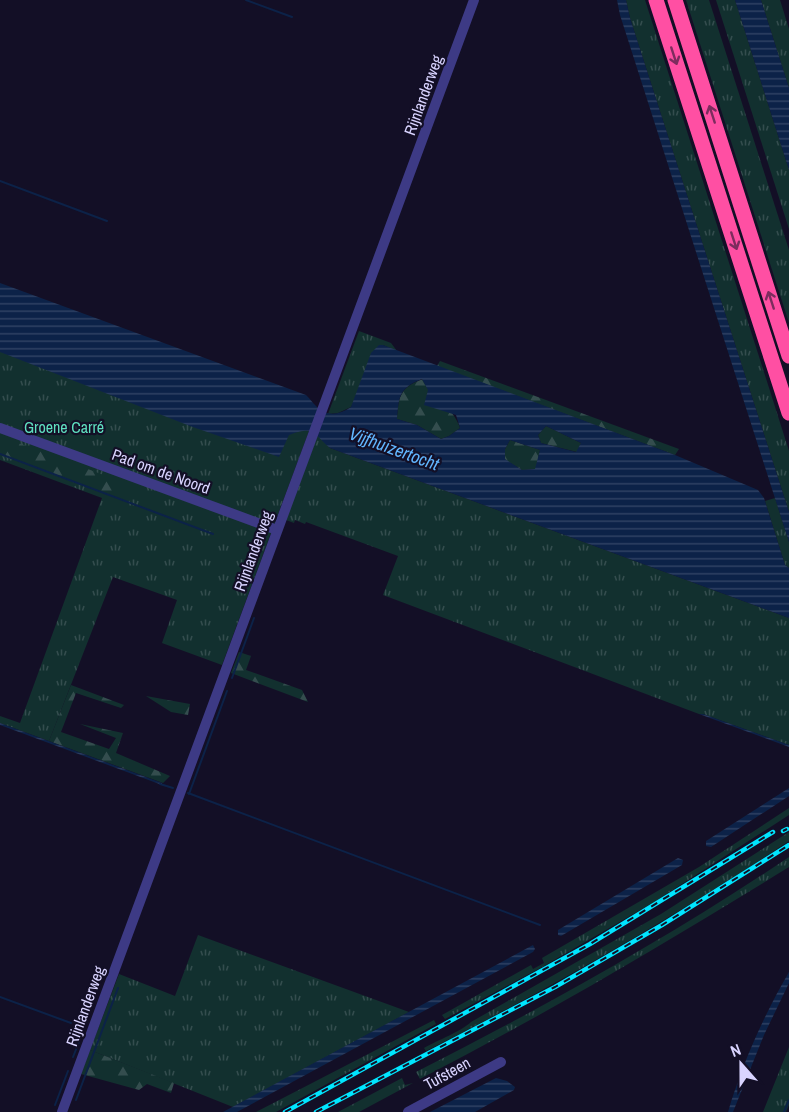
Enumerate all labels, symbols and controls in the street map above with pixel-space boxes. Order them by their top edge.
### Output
one-way arrow [669,46,680,65]
street label: Rijnlanderweg [398,51,448,138]
one-way arrow [705,105,716,124]
one-way arrow [729,231,740,250]
one-way arrow [765,291,776,310]
park label: Groene Carré [24,416,104,438]
water label: Vijfhuizertocht [346,421,443,477]
street label: Pad om de Noord [109,443,213,499]
street label: Rijnlanderweg [228,507,278,594]
street label: Rijnlanderweg [60,962,110,1049]
north arrow [711,1034,771,1094]
text: N [727,1038,744,1062]
street label: Tufsteen [420,1051,474,1095]

